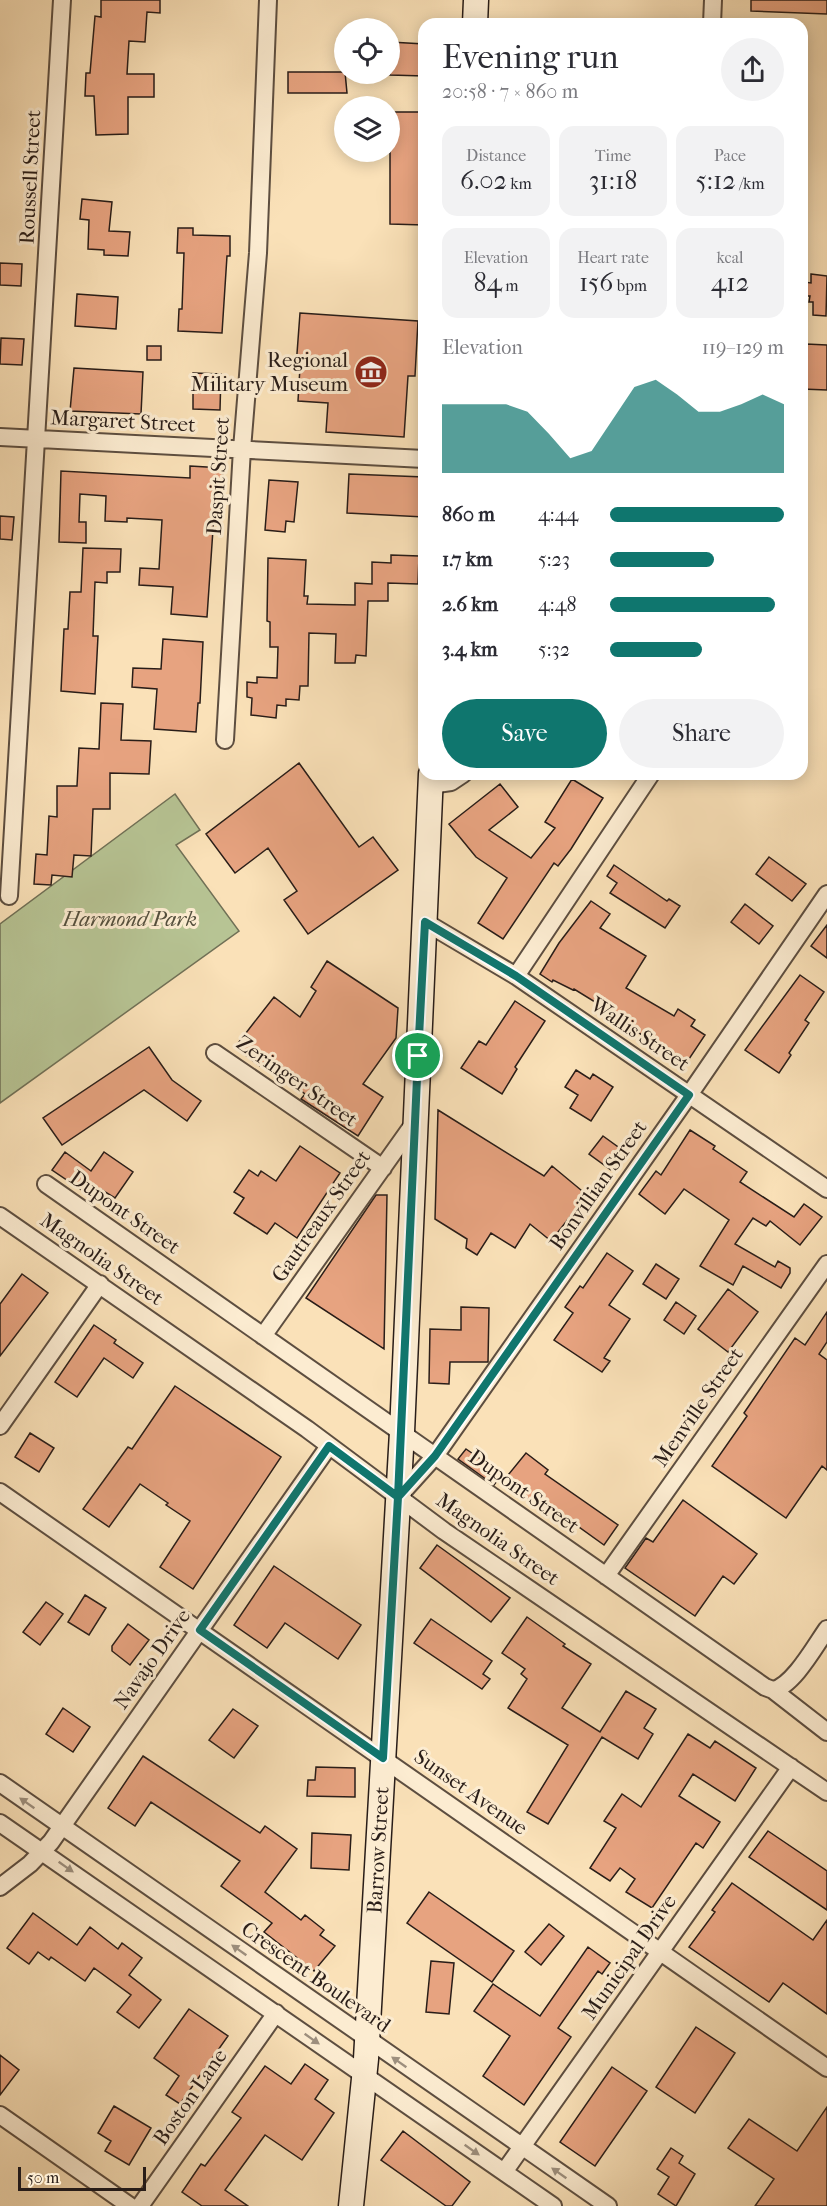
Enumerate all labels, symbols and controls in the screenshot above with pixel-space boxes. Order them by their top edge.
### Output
map controls [334,18,400,162]
button: locate [334,18,400,84]
text: Evening run [442,38,619,77]
button: share [721,38,784,101]
text: 20:58 · 7 × 860 m [442,80,578,103]
button: layers [334,96,400,162]
street label: Roussell Street [14,109,46,245]
text: Distance [466,146,526,165]
text: Time [595,146,631,165]
text: Pace [714,146,746,165]
text: 6.02 [460,165,507,196]
text: 31:18 [589,165,637,196]
text: 5:12 [695,165,736,196]
text: km [507,174,532,193]
text: /km [736,174,765,193]
text: Elevation [464,248,528,267]
text: Heart rate [577,248,649,267]
text: kcal [717,248,743,267]
text: 84 [473,267,502,298]
text: 156 [579,267,613,298]
text: 412 [711,267,749,298]
text: m [502,276,519,295]
text: bpm [613,276,647,295]
text: Elevation [442,336,523,359]
text: 119–129 m [702,336,784,359]
place label: Regional Military Museum [191,348,349,396]
museum icon: Regional Military Museum [353,354,389,390]
street label: Margaret Street [50,405,197,437]
street label: Daspit Street [202,416,234,536]
text: 860 m [442,503,495,526]
text: 4:44 [538,503,578,526]
text: 1.7 km [442,548,493,571]
text: 5:23 [538,548,570,571]
text: 2.6 km [442,593,498,616]
text: 4:48 [538,593,577,616]
text: 3.4 km [442,638,498,661]
text: 5:32 [538,638,570,661]
button: Save [442,699,607,768]
button: Share [619,699,784,768]
park label: Harmond Park [62,907,197,931]
street label: Wallis Street [585,992,695,1076]
street label: Zeringer Street [232,1030,363,1132]
pin [392,1030,443,1081]
icon: arrive [401,1039,434,1072]
street label: Bonvillian Street [544,1115,652,1254]
street label: Gautreaux Street [267,1145,376,1287]
street label: Dupont Street [65,1165,185,1259]
street label: Magnolia Street [36,1208,168,1311]
street label: Menville Street [648,1342,748,1471]
street label: Dupont Street [464,1444,584,1538]
street label: Magnolia Street [432,1488,564,1591]
street label: Navajo Drive [109,1604,195,1714]
street label: Sunset Avenue [410,1744,532,1840]
street label: Barrow Street [362,1786,394,1914]
one-way arrow [20,1797,36,1809]
one-way arrow [57,1861,73,1873]
street label: Municipal Drive [577,1890,681,2024]
street label: Crescent Boulevard [237,1917,396,2038]
one-way arrow [232,1944,248,1956]
one-way arrow [304,2032,320,2044]
street label: Boston Lane [148,2044,232,2150]
one-way arrow [391,2056,407,2068]
one-way arrow [464,2144,480,2155]
scale bar [18,2164,146,2192]
one-way arrow [552,2167,568,2179]
text: 50 m [27,2168,59,2187]

